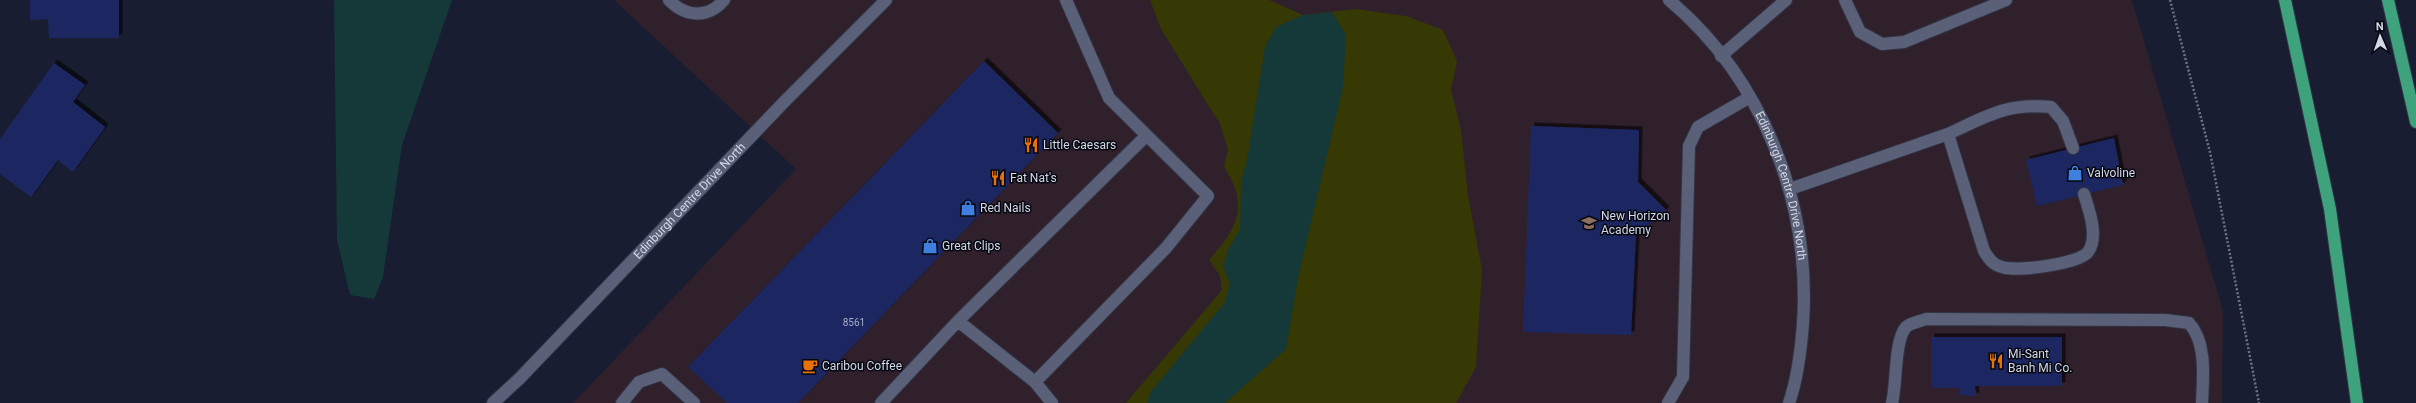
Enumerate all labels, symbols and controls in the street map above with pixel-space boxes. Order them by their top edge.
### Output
north arrow [2360,16,2400,56]
text: N [2376,20,2384,33]
street label: Edinburgh Centre Drive North [1752,109,1809,261]
restaurant icon: Little Caesars [1022,136,1040,154]
place label: Little Caesars [1043,138,1116,152]
street label: Edinburgh Centre Drive North [631,140,748,262]
shop icon: Valvoline [2066,164,2084,182]
place label: Valvoline [2087,166,2135,180]
restaurant icon: Fat Nat's [989,169,1007,187]
place label: Fat Nat's [1010,171,1057,185]
shop icon: Red Nails [959,199,977,217]
place label: Red Nails [980,201,1031,215]
place label: New Horizon Academy [1601,209,1670,237]
school or university icon: New Horizon Academy [1580,214,1598,232]
shop icon: Great Clips [921,237,939,255]
place label: Great Clips [942,239,1001,253]
house number: 8561 [843,317,865,328]
place label: Mi-Sant Banh Mi Co. [2008,347,2072,375]
restaurant icon: Mi-Sant Banh Mi Co. [1987,352,2005,370]
cafe icon: Caribou Coffee [801,357,819,375]
place label: Caribou Coffee [822,359,902,373]

